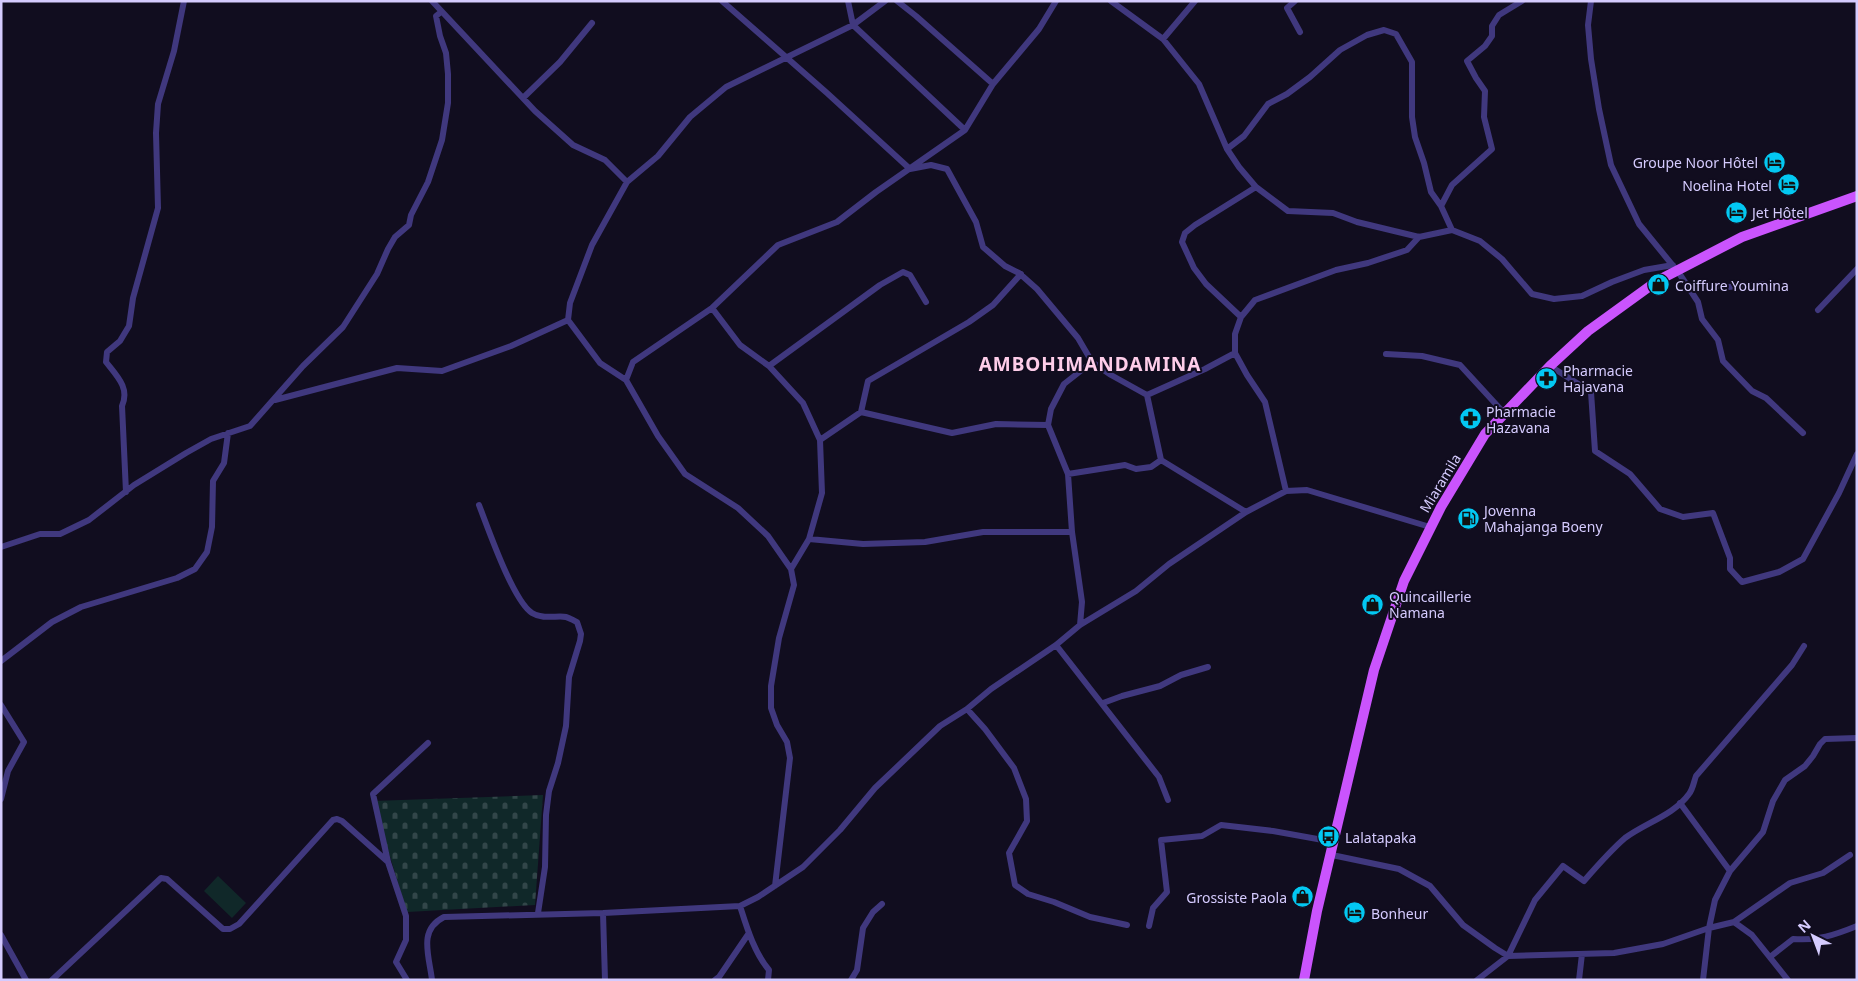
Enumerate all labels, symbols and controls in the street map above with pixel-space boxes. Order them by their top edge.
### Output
hotel icon: Groupe Noor Hôtel [1762,150,1786,174]
place label: Groupe Noor Hôtel [1633,153,1758,172]
hotel icon: Noelina Hotel [1776,173,1800,197]
place label: Noelina Hotel [1682,176,1772,195]
hotel icon: Jet Hôtel [1724,200,1748,224]
place label: Jet Hôtel [1750,203,1808,222]
shop icon: Coiffure Youmina [1647,273,1671,297]
place label: Coiffure Youmina [1675,276,1789,295]
district label: AMBOHIMANDAMINA [979,351,1201,377]
place label: Pharmacie Hajavana [1563,361,1633,396]
pharmacy icon: Pharmacie Hajavana [1535,366,1559,390]
place label: Pharmacie Hazavana [1486,402,1556,437]
pharmacy icon: Pharmacie Hazavana [1458,407,1482,431]
street label: Miaramila [1415,450,1465,516]
place label: Jovenna Mahajanga Boeny [1482,501,1603,536]
fuel station icon: Jovenna Mahajanga Boeny [1456,506,1480,530]
place label: Quincaillerie Namana [1389,587,1472,622]
shop icon: Quincaillerie Namana [1361,592,1385,616]
bus stop icon: Lalatapaka [1317,825,1341,849]
place label: Lalatapaka [1345,828,1416,847]
shop icon: Grossiste Paola [1291,885,1315,909]
place label: Grossiste Paola [1186,888,1287,907]
hotel icon: Bonheur [1343,901,1367,925]
place label: Bonheur [1371,904,1428,923]
north arrow [1788,911,1838,961]
text: N [1793,915,1815,937]

